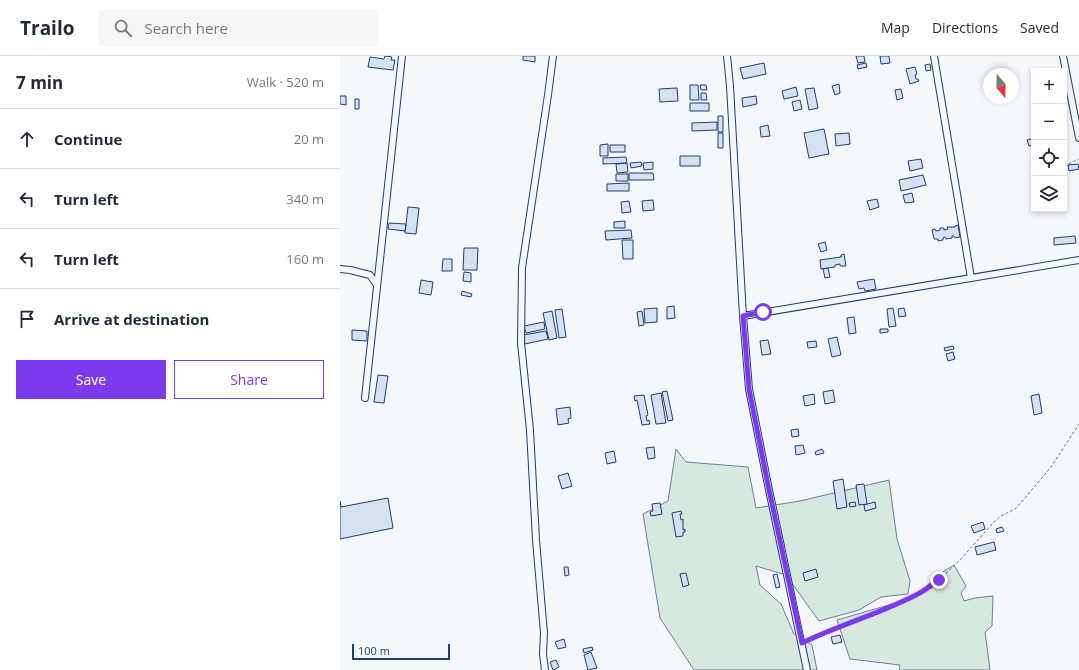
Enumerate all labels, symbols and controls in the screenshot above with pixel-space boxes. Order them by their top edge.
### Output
search box [98,10,378,46]
text: Trailo [20,15,74,41]
icon: search [112,17,134,39]
text: Search here [144,18,228,38]
text: Map [881,18,910,37]
text: Directions [932,18,998,37]
text: Saved [1020,18,1059,37]
north arrow [983,68,1019,104]
map controls [1031,68,1067,212]
button: + [1031,68,1067,104]
text: 7 min [16,71,63,94]
text: Walk · 520 m [247,73,324,91]
button: − [1031,104,1067,140]
icon: ahead [16,128,38,150]
text: Continue [54,129,122,149]
text: 20 m [294,130,324,148]
button: locate [1031,140,1067,176]
button: layers [1031,176,1067,212]
icon: left [16,188,38,210]
text: Turn left [54,189,119,209]
text: 340 m [286,190,324,208]
icon: left [16,248,38,270]
text: Turn left [54,249,119,269]
text: 160 m [286,250,324,268]
route start [754,303,772,321]
icon: arrive [16,308,38,330]
text: Arrive at destination [54,309,209,329]
button: Save [16,360,166,399]
button: Share [174,360,324,399]
route end [930,571,948,589]
scale bar [352,642,450,661]
text: 100 m [358,643,390,658]

